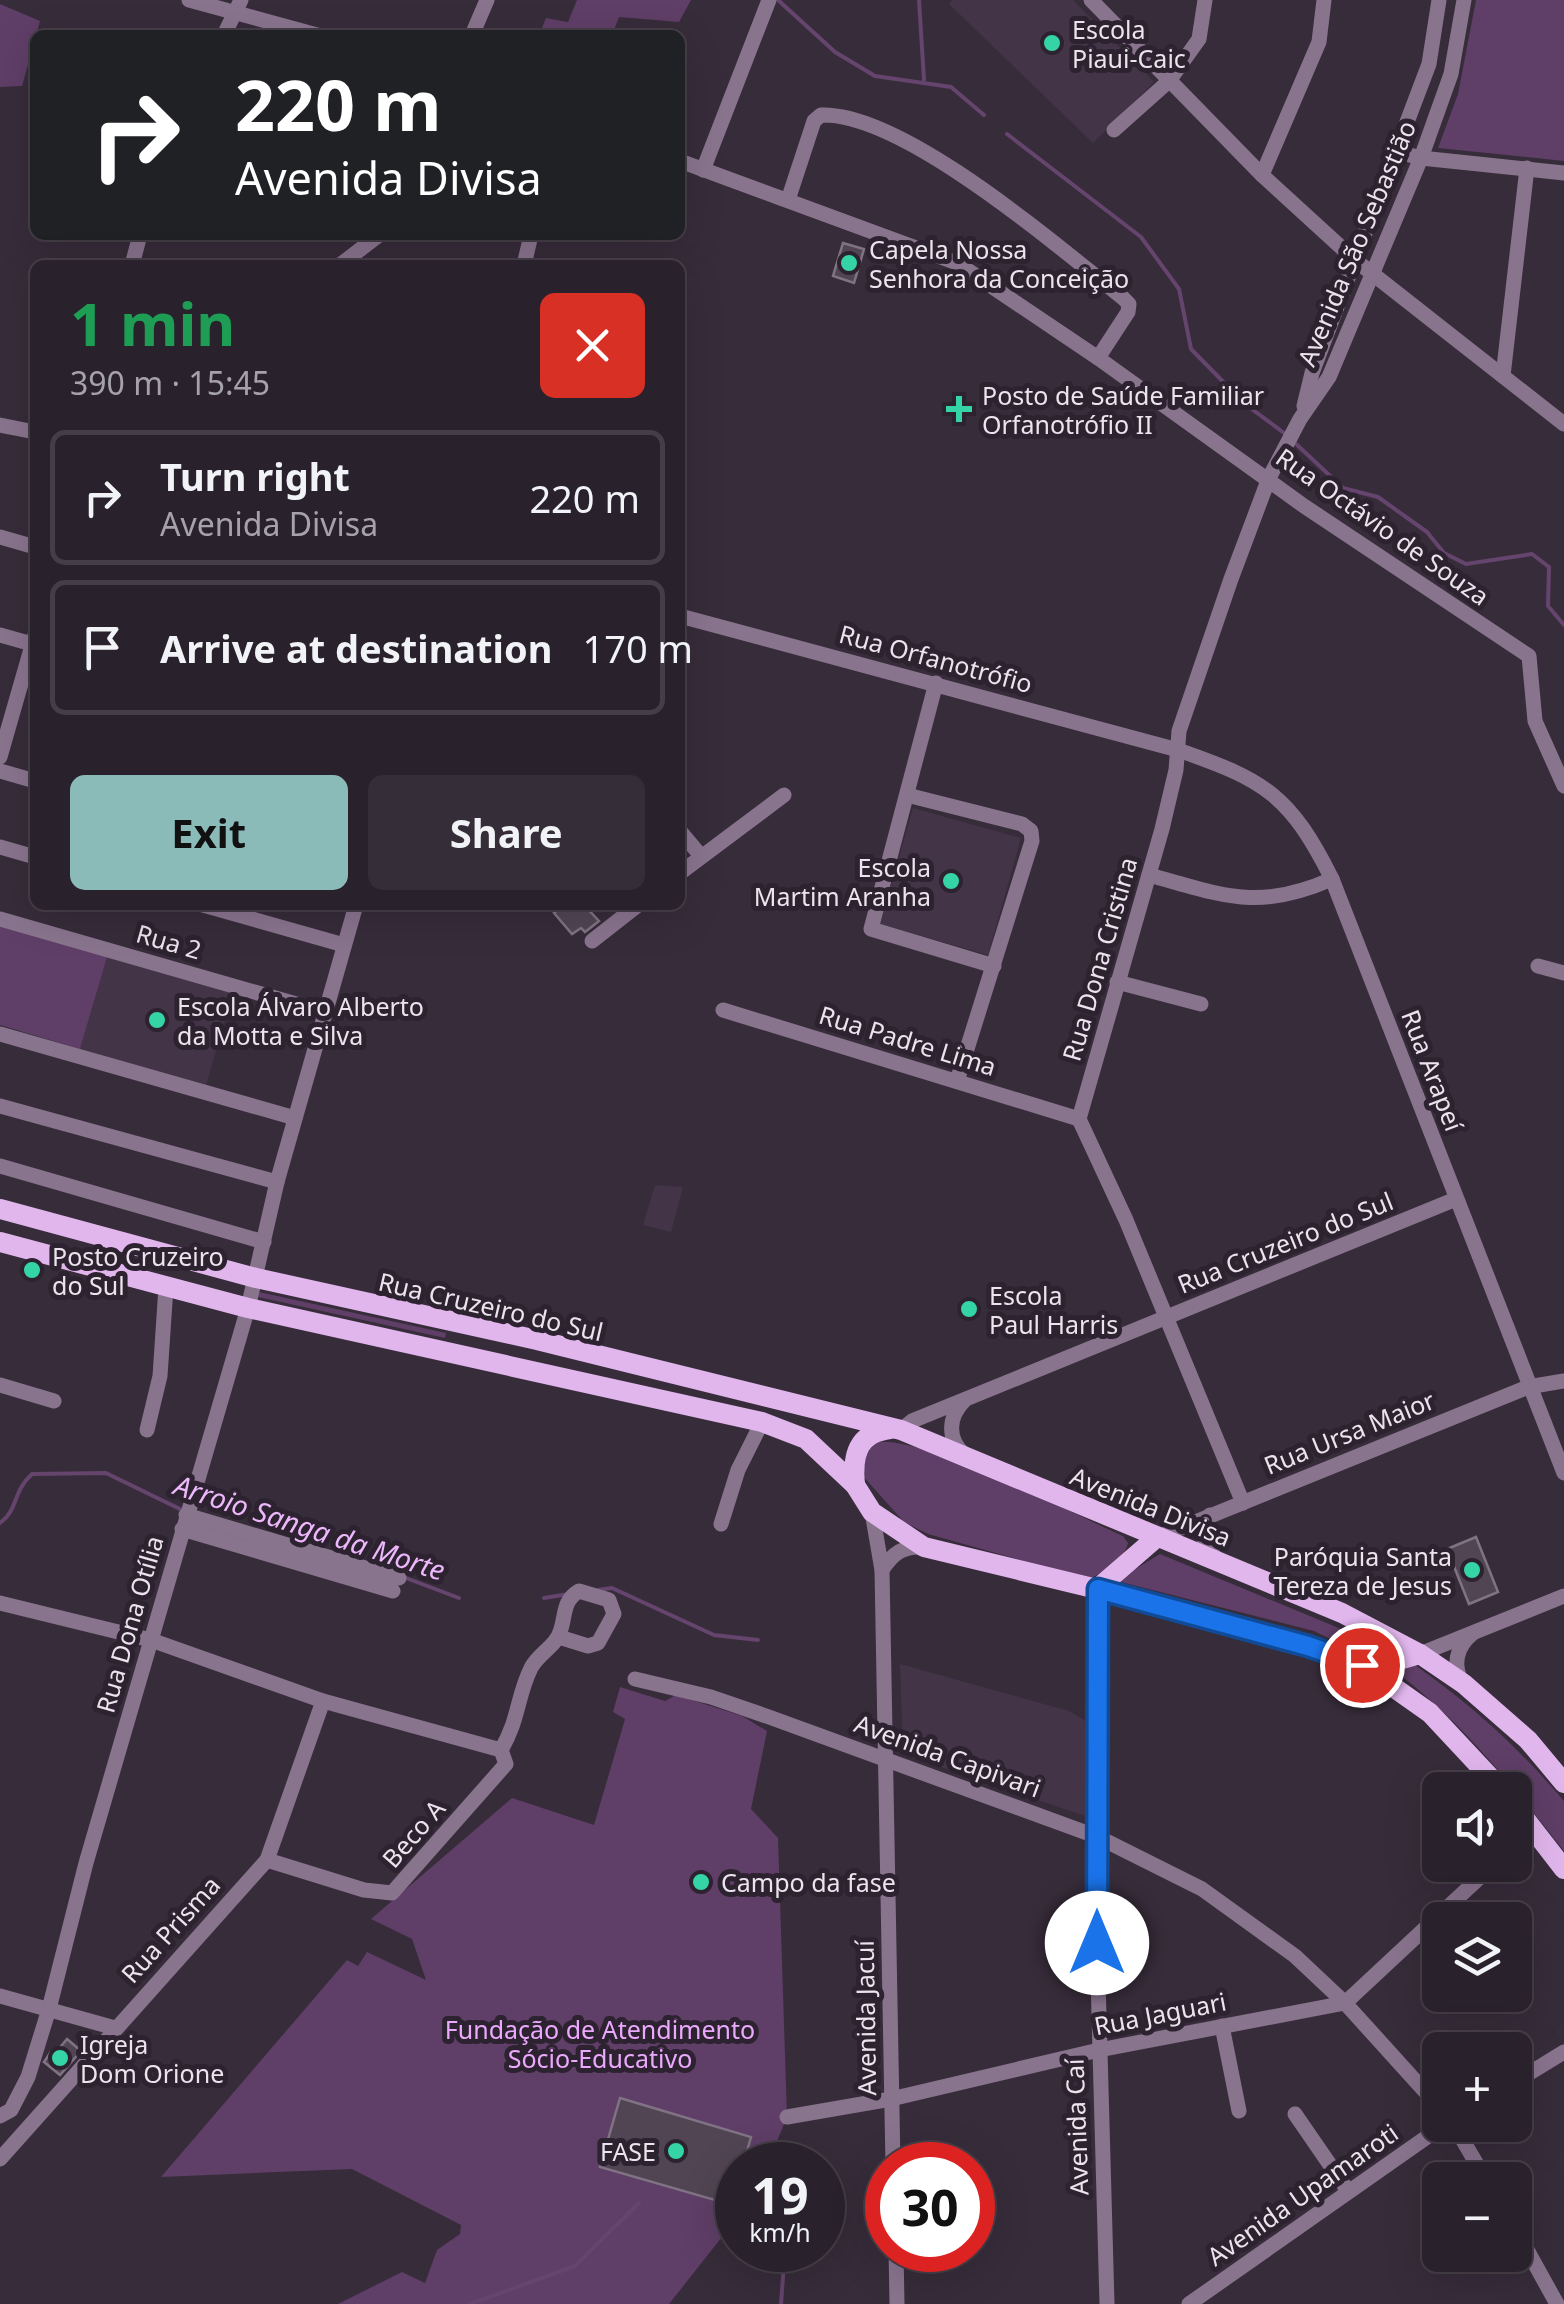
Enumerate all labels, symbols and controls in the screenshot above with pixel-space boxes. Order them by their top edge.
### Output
place label: Escola Piaui-Caic [1072,12,1186,75]
marker: Escola Piaui-Caic [1041,32,1063,54]
text: 220 m [235,56,442,152]
icon: right [70,70,200,200]
street label: Avenida São Sebastião [1289,115,1423,371]
text: Avenida Divisa [235,147,542,208]
place label: Capela Nossa Senhora da Conceição [869,232,1129,295]
marker: Capela Nossa Senhora da Conceição [838,252,860,274]
text: 1 min [70,282,235,364]
button: close [540,293,645,398]
text: 390 m · 15:45 [70,361,270,404]
place label: Posto de Saúde Familiar Orfanotrófio II [982,378,1264,441]
marker: Posto de Saúde Familiar Orfanotrófio II [946,396,972,422]
street label: Rua Octávio de Souza [1270,440,1496,612]
text: Turn right [160,450,350,502]
icon: right [75,470,130,525]
text: 220 m [529,472,640,524]
text: Avenida Divisa [160,502,378,545]
street label: Rua Orfanotrófio [836,616,1036,700]
icon: arrive [75,620,130,675]
text: Arrive at destination [160,622,552,674]
text: 170 m [582,622,693,674]
button: Exit [70,775,348,890]
button: Share [368,775,645,890]
place label: Escola Martim Aranha [754,850,931,913]
street label: Rua Dona Cristina [1054,853,1144,1065]
marker: Escola Martim Aranha [940,870,962,892]
street label: Rua 2 [133,916,205,966]
place label: Escola Álvaro Alberto da Motta e Silva [177,989,424,1052]
street label: Rua Padre Lima [815,997,1001,1083]
street label: Rua Arapeí [1394,1004,1472,1136]
marker: Escola Álvaro Alberto da Motta e Silva [146,1009,168,1031]
street label: Rua Cruzeiro do Sul [1172,1183,1398,1301]
place label: Posto Cruzeiro do Sul [52,1239,224,1302]
marker: Posto Cruzeiro do Sul [21,1259,43,1281]
street label: Rua Cruzeiro do Sul [375,1264,607,1348]
place label: Escola Paul Harris [989,1278,1118,1341]
marker: Escola Paul Harris [958,1298,980,1320]
street label: Rua Ursa Maior [1259,1382,1439,1482]
street label: Avenida Divisa [1066,1458,1236,1554]
water label: Arroio Sanga da Morte [168,1465,450,1589]
street label: Rua Dona Otília [87,1531,171,1717]
place label: Paróquia Santa Tereza de Jesus [1273,1539,1452,1602]
marker: Paróquia Santa Tereza de Jesus [1461,1559,1483,1581]
pin [1320,1623,1405,1708]
icon: arrive [1335,1638,1390,1693]
street label: Avenida Capivari [850,1706,1046,1804]
map controls [1422,1772,1532,2272]
button: sound [1422,1772,1532,1882]
street label: Beco A [374,1792,452,1874]
place label: Campo da fase [721,1865,896,1899]
street label: Rua Prisma [113,1868,227,1990]
marker: Campo da fase [690,1871,712,1893]
position arrow [1045,1891,1149,1995]
button: layers [1422,1902,1532,2012]
street label: Avenida Jacuí [847,1940,883,2096]
street label: Rua Jaguari [1091,1984,1229,2042]
park label: Fundação de Atendimento Sócio-Educativo [445,2012,755,2075]
place label: Igreja Dom Orione [80,2027,224,2090]
button: + [1422,2032,1532,2142]
marker: Igreja Dom Orione [49,2047,71,2069]
street label: Avenida Caí [1057,2057,1095,2196]
street label: Avenida Upamaroti [1200,2115,1404,2273]
place label: FASE [600,2134,656,2168]
marker: FASE [665,2140,687,2162]
speed limit sign: 30 [865,2142,995,2272]
text: 19 [751,2161,809,2229]
button: − [1422,2162,1532,2272]
text: km/h [749,2215,811,2249]

